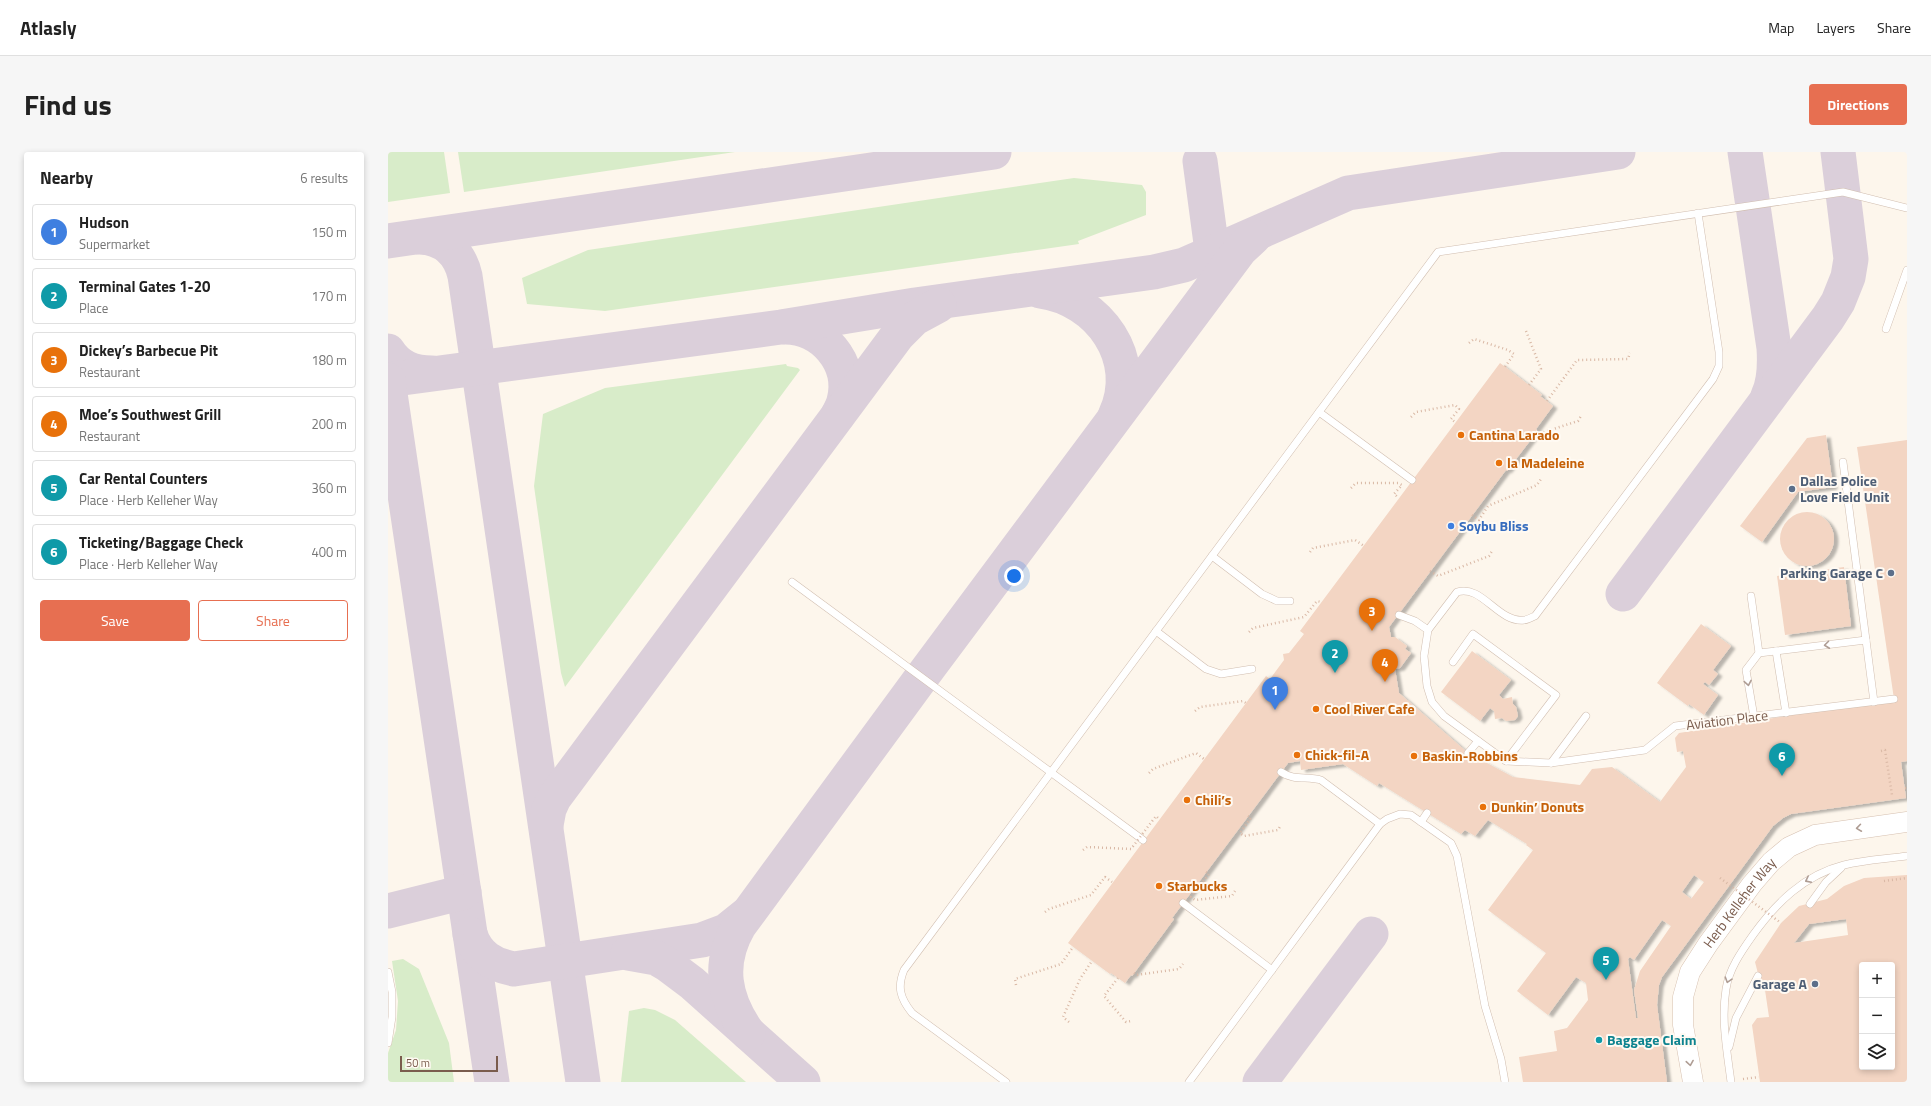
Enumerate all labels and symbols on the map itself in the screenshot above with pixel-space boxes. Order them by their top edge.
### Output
place label: Cantina Larado [1469,424,1559,445]
marker: Cantina Larado [1456,430,1466,440]
place label: la Madeleine [1507,452,1584,473]
marker: la Madeleine [1494,458,1504,468]
place label: Dallas Police Love Field Unit [1800,470,1889,507]
marker: Dallas Police Love Field Unit [1787,484,1797,494]
place label: Soybu Bliss [1459,515,1529,536]
marker: Soybu Bliss [1446,521,1456,531]
place label: Parking Garage C [1780,562,1883,583]
your location [1004,566,1024,586]
marker: Parking Garage C [1886,568,1896,578]
pin: 3 [1359,598,1385,631]
pin: 2 [1322,640,1348,673]
one-way arrow [1824,640,1830,649]
pin: 4 [1372,649,1398,682]
pin: 1 [1262,677,1288,710]
one-way arrow [1743,680,1752,686]
place label: Cool River Cafe [1324,698,1415,719]
marker: Cool River Cafe [1311,704,1321,714]
street label: Aviation Place [1685,704,1769,735]
pin: 6 [1769,743,1795,776]
place label: Chick-fil-A [1305,744,1370,765]
place label: Baskin-Robbins [1422,745,1518,766]
marker: Chick-fil-A [1292,750,1302,760]
marker: Baskin-Robbins [1409,751,1419,761]
place label: Chili’s [1195,789,1232,810]
marker: Chili’s [1182,795,1192,805]
place label: Dunkin’ Donuts [1491,796,1585,817]
marker: Dunkin’ Donuts [1478,802,1488,812]
one-way arrow [1856,823,1862,832]
street label: Herb Kelleher Way [1698,853,1781,952]
place label: Starbucks [1167,875,1228,896]
one-way arrow [1805,876,1812,883]
marker: Starbucks [1154,881,1164,891]
pin: 5 [1593,947,1619,980]
place label: Garage A [1753,973,1808,994]
one-way arrow [1724,976,1733,983]
marker: Garage A [1810,979,1820,989]
place label: Baggage Claim [1607,1029,1696,1050]
marker: Baggage Claim [1594,1035,1604,1045]
scale bar [400,1054,498,1073]
one-way arrow [1685,1060,1694,1066]

